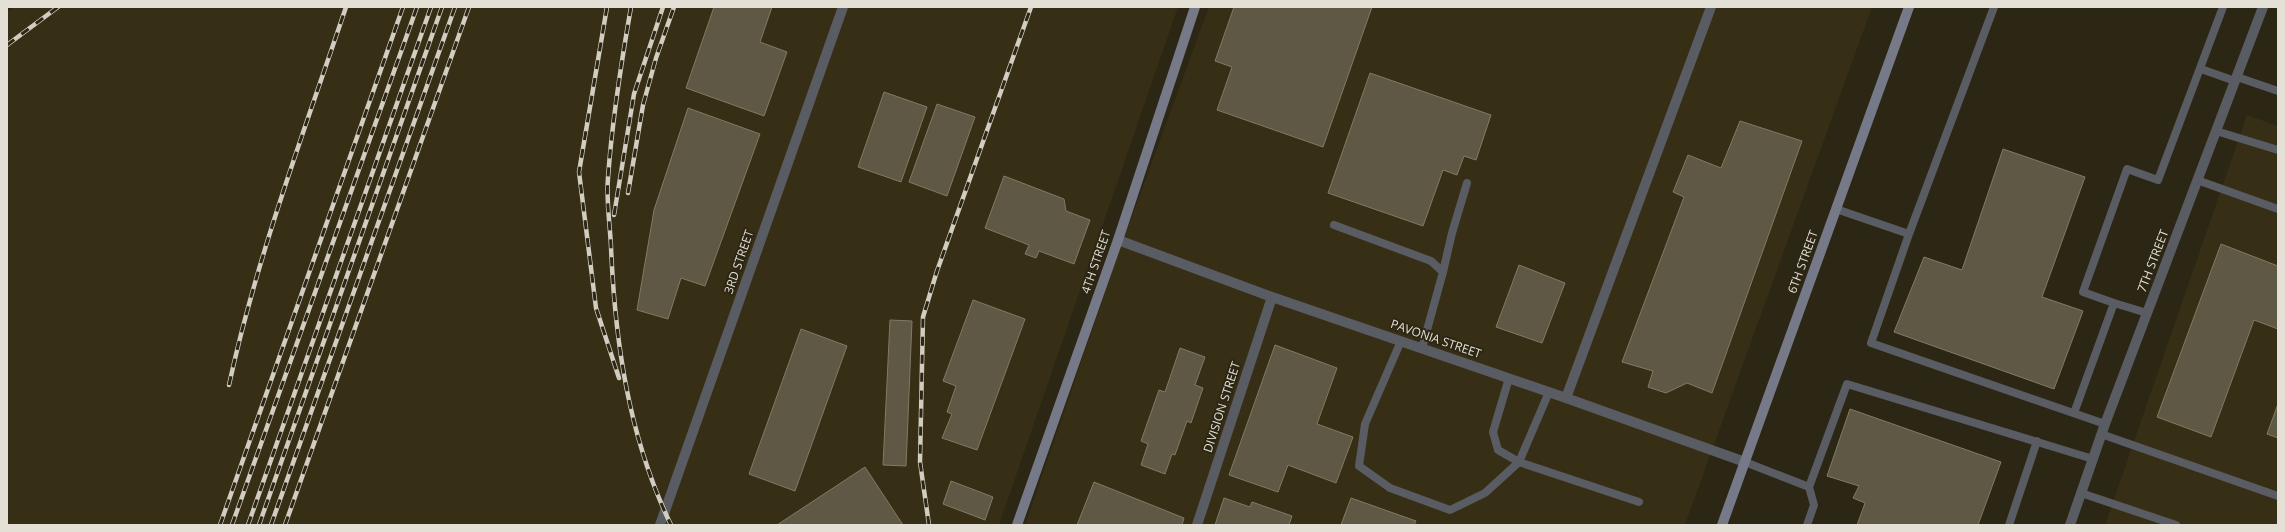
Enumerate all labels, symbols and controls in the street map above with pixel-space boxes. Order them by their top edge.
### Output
street label: 3RD STREET [720,227,758,296]
street label: 7TH STREET [2133,227,2172,295]
street label: 4TH STREET [1077,228,1114,296]
street label: 6TH STREET [1783,228,1822,296]
street label: PAVONIA STREET [1389,315,1484,362]
street label: DIVISION STREET [1199,359,1244,454]

